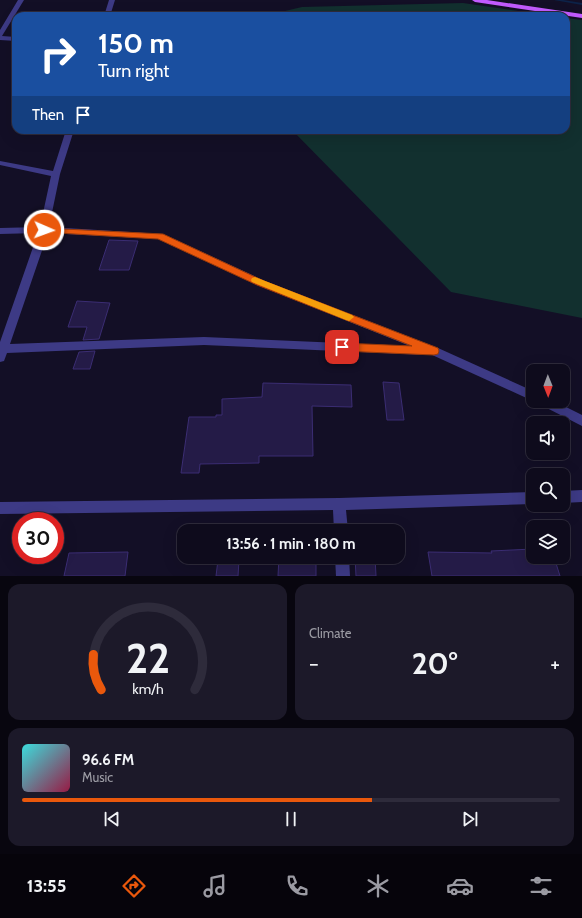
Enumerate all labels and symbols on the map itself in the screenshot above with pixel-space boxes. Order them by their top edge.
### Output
position arrow [23,209,65,251]
pin [325,330,359,364]
north arrow [526,364,570,408]
speed limit sign: 30 [12,512,64,564]

